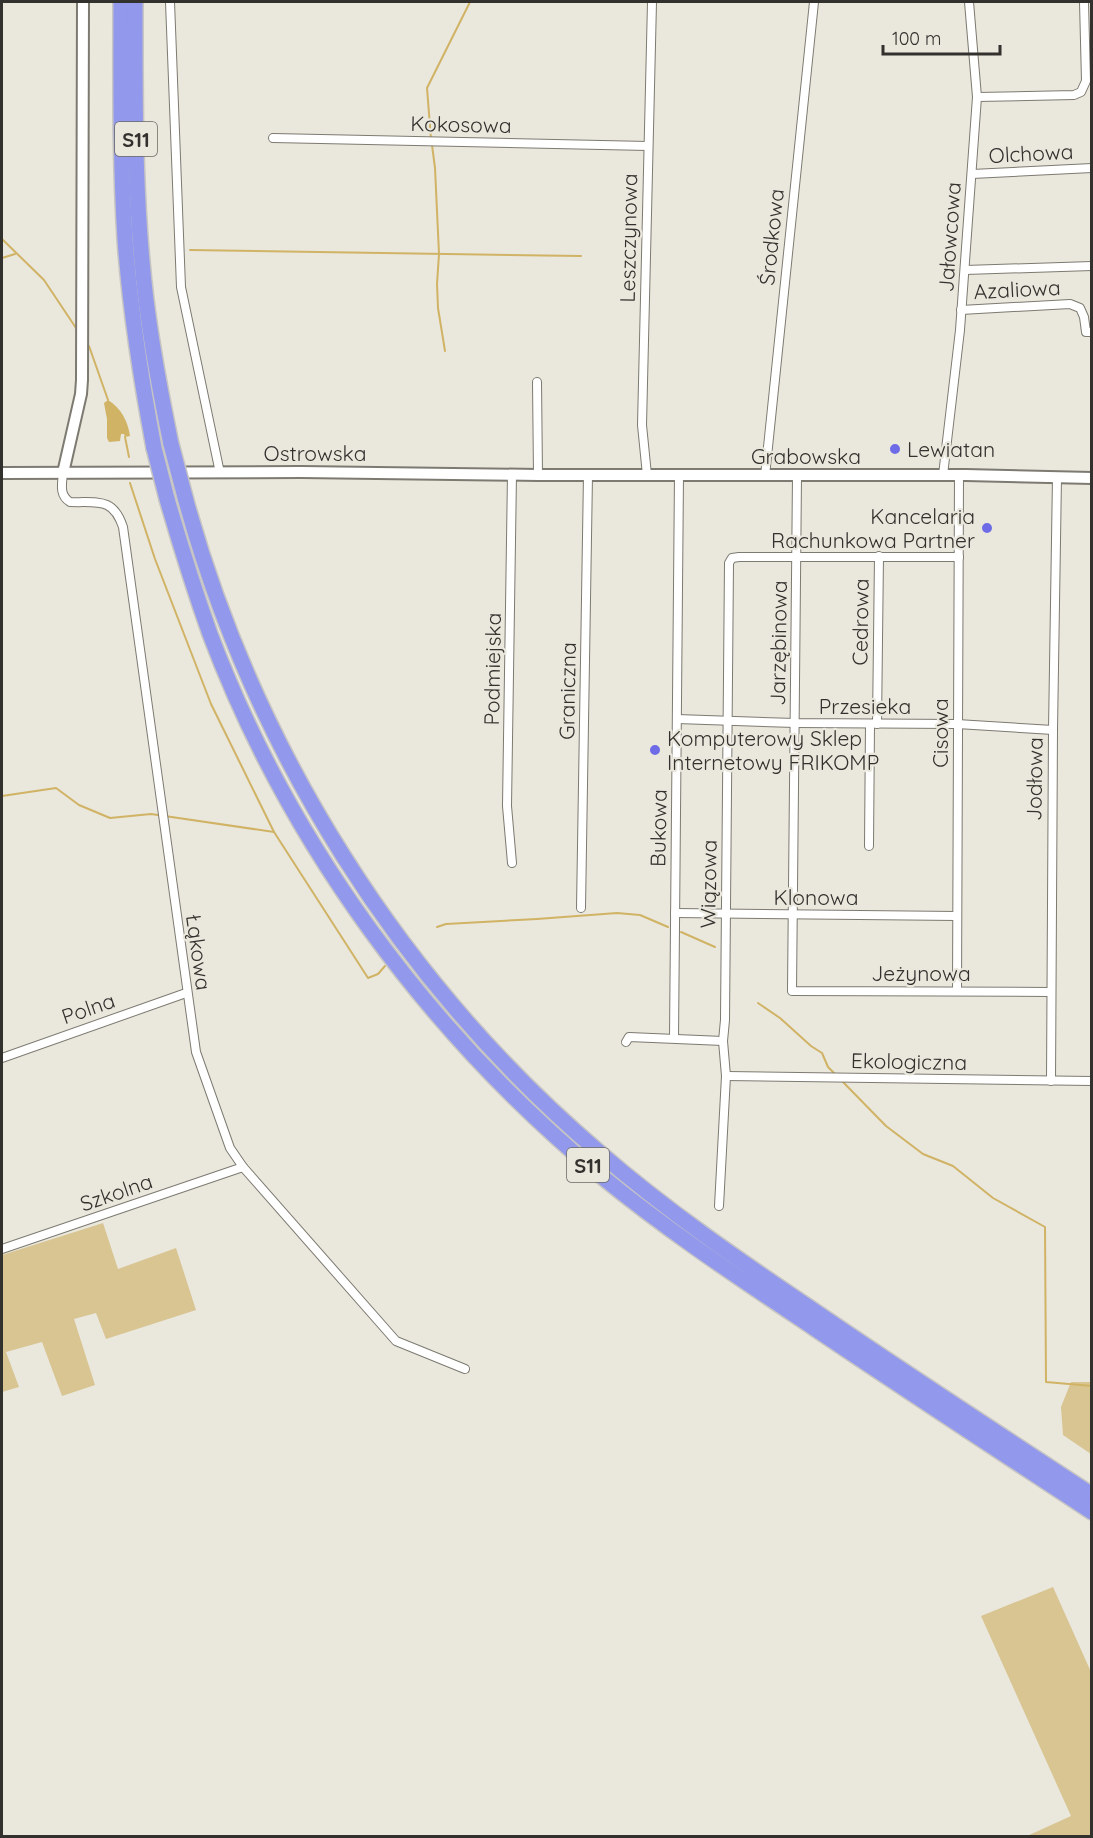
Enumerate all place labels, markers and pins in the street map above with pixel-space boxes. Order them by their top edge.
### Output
place label: Lewiatan [907,436,995,462]
marker: Lewiatan [888,442,902,456]
place label: Kancelaria Rachunkowa Partner [771,503,975,553]
marker: Kancelaria Rachunkowa Partner [980,521,994,535]
place label: Komputerowy Sklep Internetowy FRIKOMP [667,725,879,775]
marker: Komputerowy Sklep Internetowy FRIKOMP [648,743,662,757]

